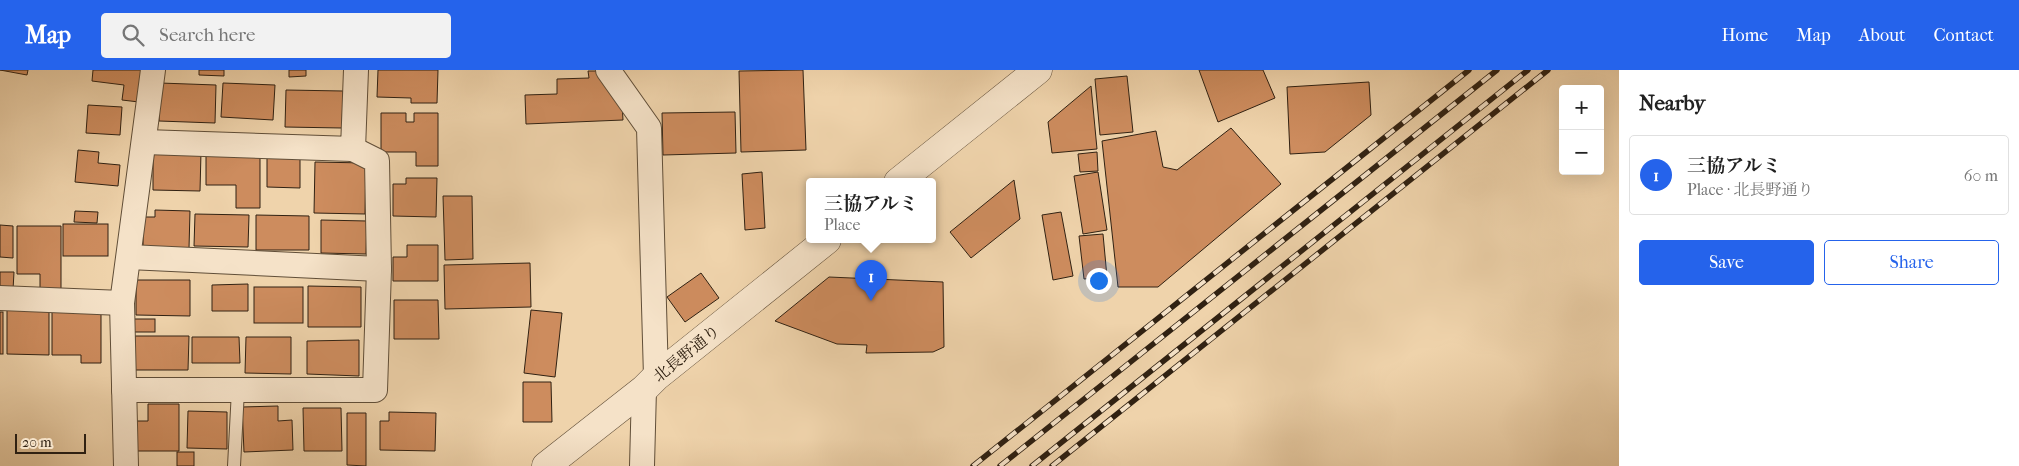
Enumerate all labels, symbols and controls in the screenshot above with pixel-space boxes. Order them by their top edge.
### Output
search box [101,13,451,58]
text: Map [25,21,71,49]
icon: search [119,21,147,49]
text: Search here [159,24,255,46]
text: Home [1721,25,1768,46]
text: Map [1796,25,1831,46]
text: About [1859,25,1905,46]
text: Contact [1933,25,1994,46]
map controls [1559,85,1604,175]
button: + [1559,85,1604,130]
text: Nearby [1639,91,1705,115]
button: − [1559,130,1604,175]
text: 三協アルミ [1687,155,1781,177]
text: 1 [1653,166,1659,185]
text: 60 m [1964,166,1998,185]
popup [806,178,936,243]
text: Place · 北長野通り [1687,180,1814,199]
text: 三協アルミ [824,193,918,215]
text: Place [824,215,860,234]
button: Save [1639,240,1814,285]
button: Share [1824,240,1999,285]
pin: 1 [855,260,887,301]
your location [1086,268,1112,294]
street label: 北長野通り [649,321,723,386]
scale bar [15,431,86,454]
text: 20 m [22,434,52,451]

